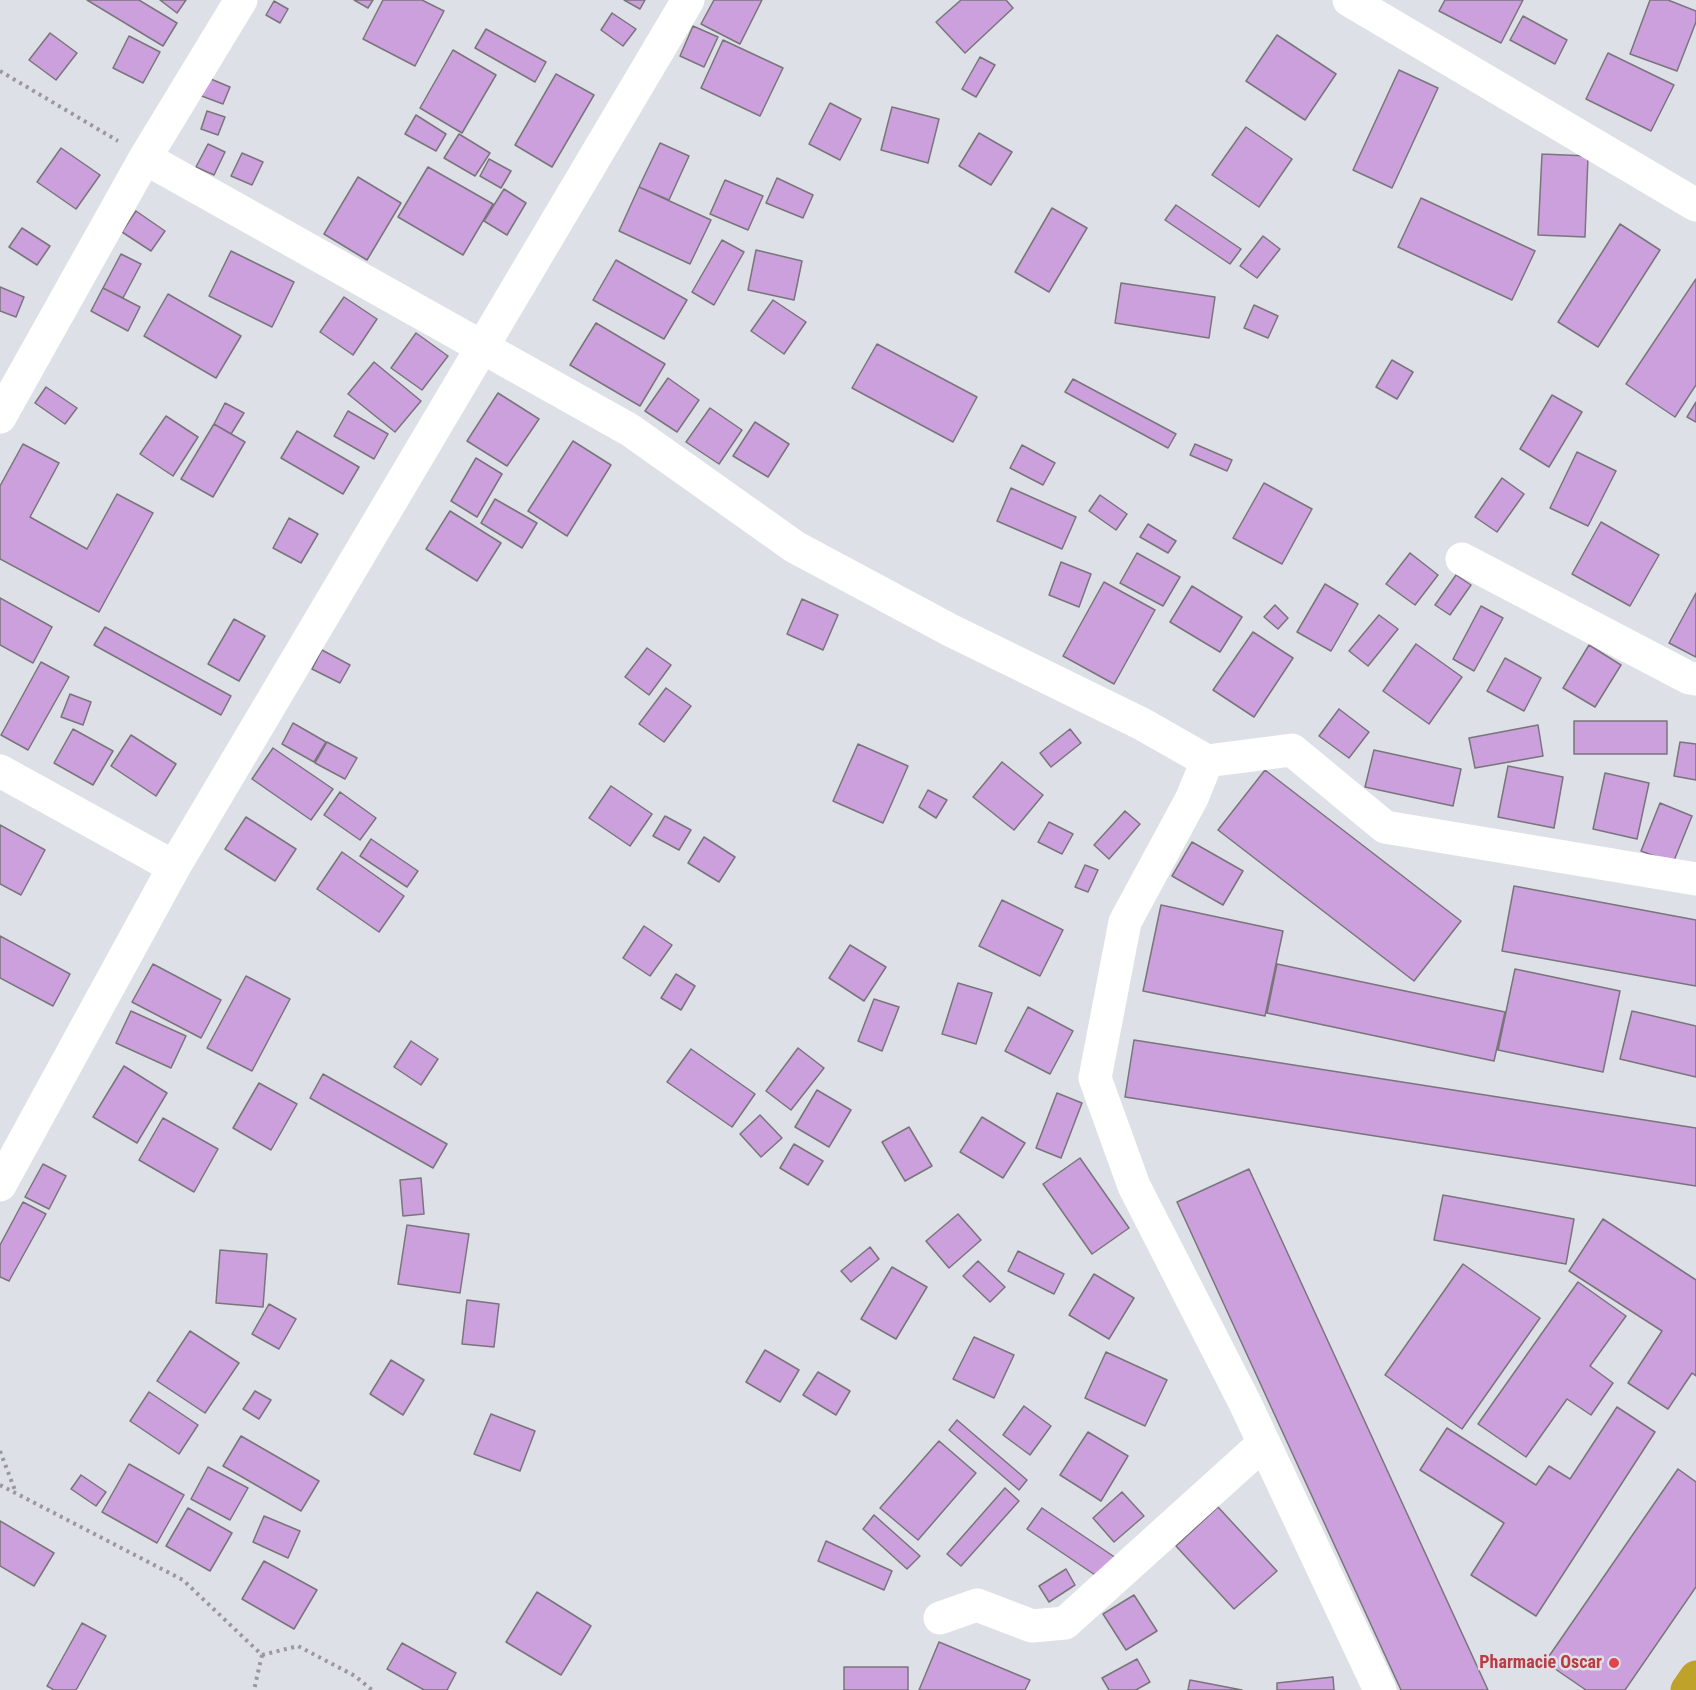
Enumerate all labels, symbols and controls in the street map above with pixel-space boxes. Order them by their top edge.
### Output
place label: Pharmacie Oscar [1479,1652,1602,1674]
marker: Pharmacie Oscar [1607,1656,1621,1670]

